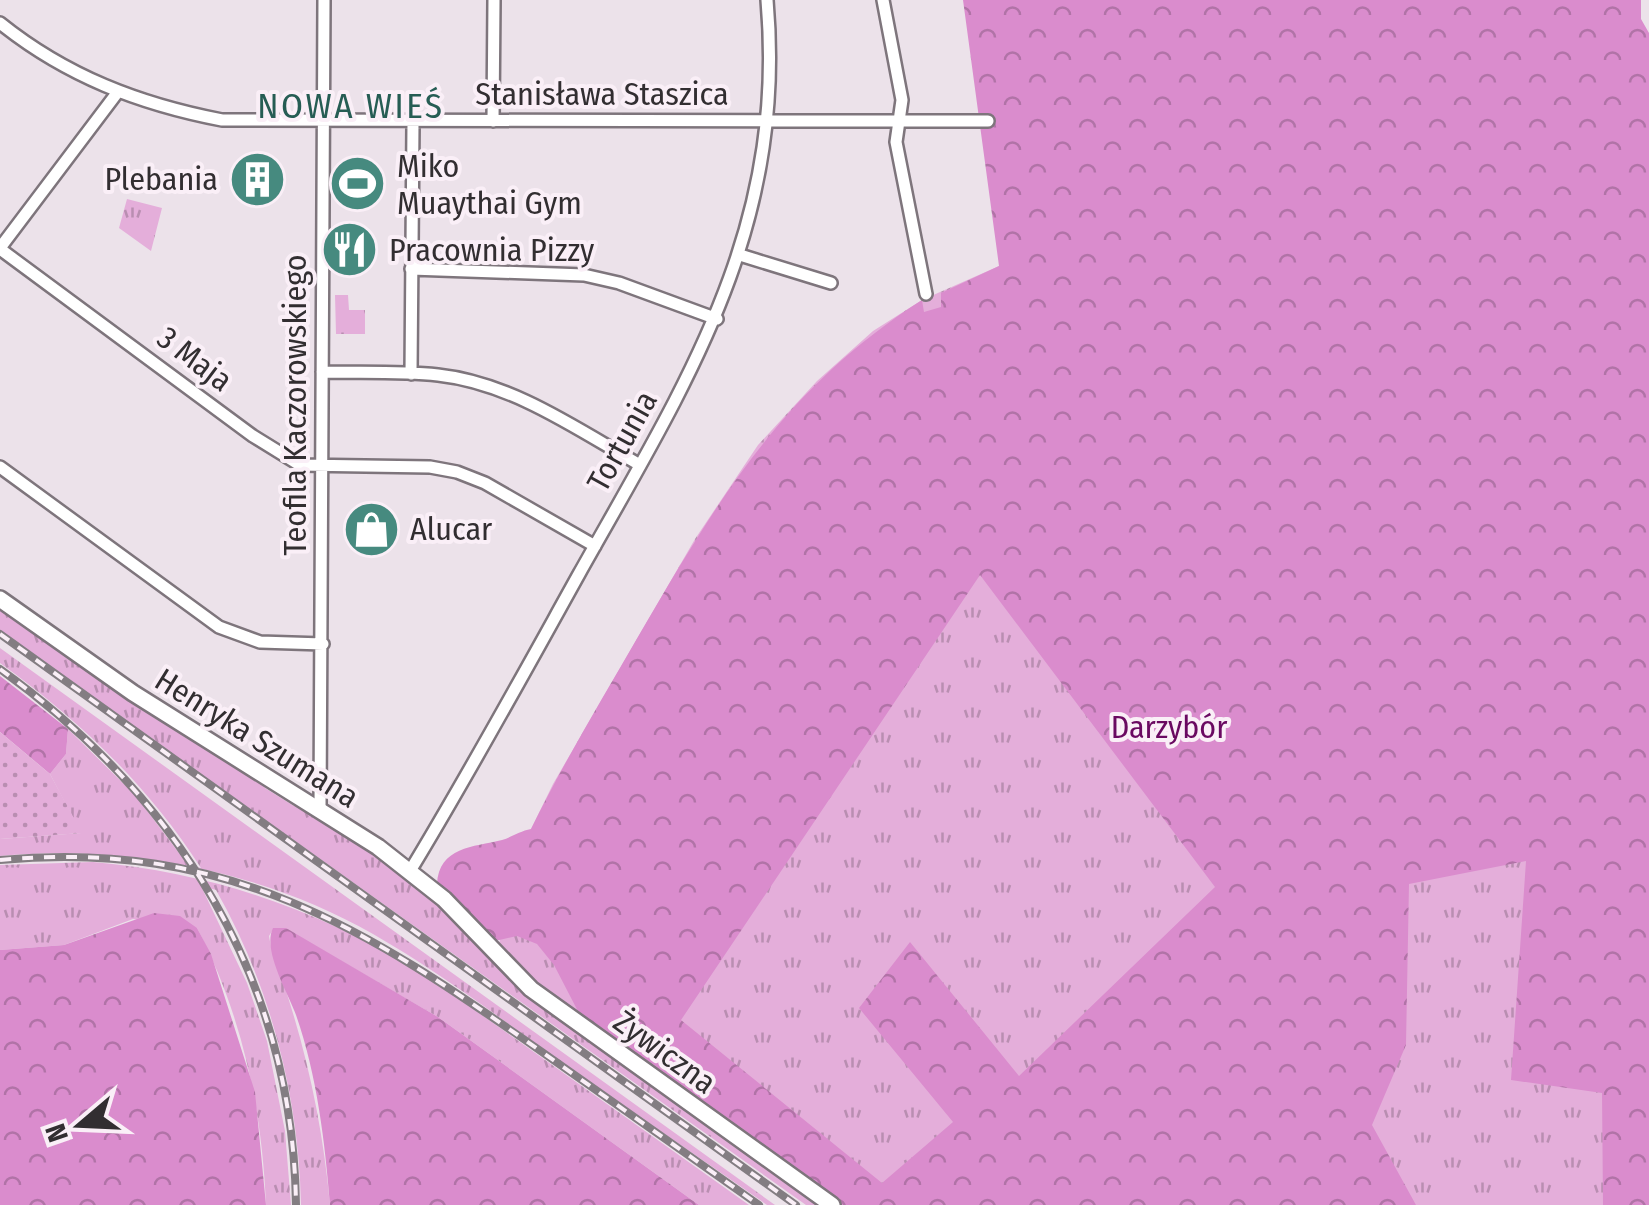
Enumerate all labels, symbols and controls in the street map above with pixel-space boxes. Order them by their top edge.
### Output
street label: Stanisława Staszica [475,75,729,113]
district label: NOWA WIEŚ [257,85,445,127]
place label: Miko Muaythai Gym [397,147,582,222]
building icon: Plebania [227,149,287,209]
sports icon: Miko Muaythai Gym [328,154,388,214]
place label: Plebania [104,160,218,198]
restaurant icon: Pracownia Pizzy [320,220,380,280]
place label: Pracownia Pizzy [389,231,595,269]
street label: Teofila Kaczorowskiego [276,254,314,556]
street label: 3 Maja [150,319,240,399]
street label: Tortunia [579,384,665,498]
shop icon: Alucar [341,499,401,559]
place label: Alucar [410,510,492,548]
street label: Henryka Szumana [148,660,366,816]
park label: Darzybór [1111,708,1227,746]
street label: Żywiczna [607,1002,723,1102]
north arrow [30,1075,130,1175]
text: N [39,1120,75,1146]

